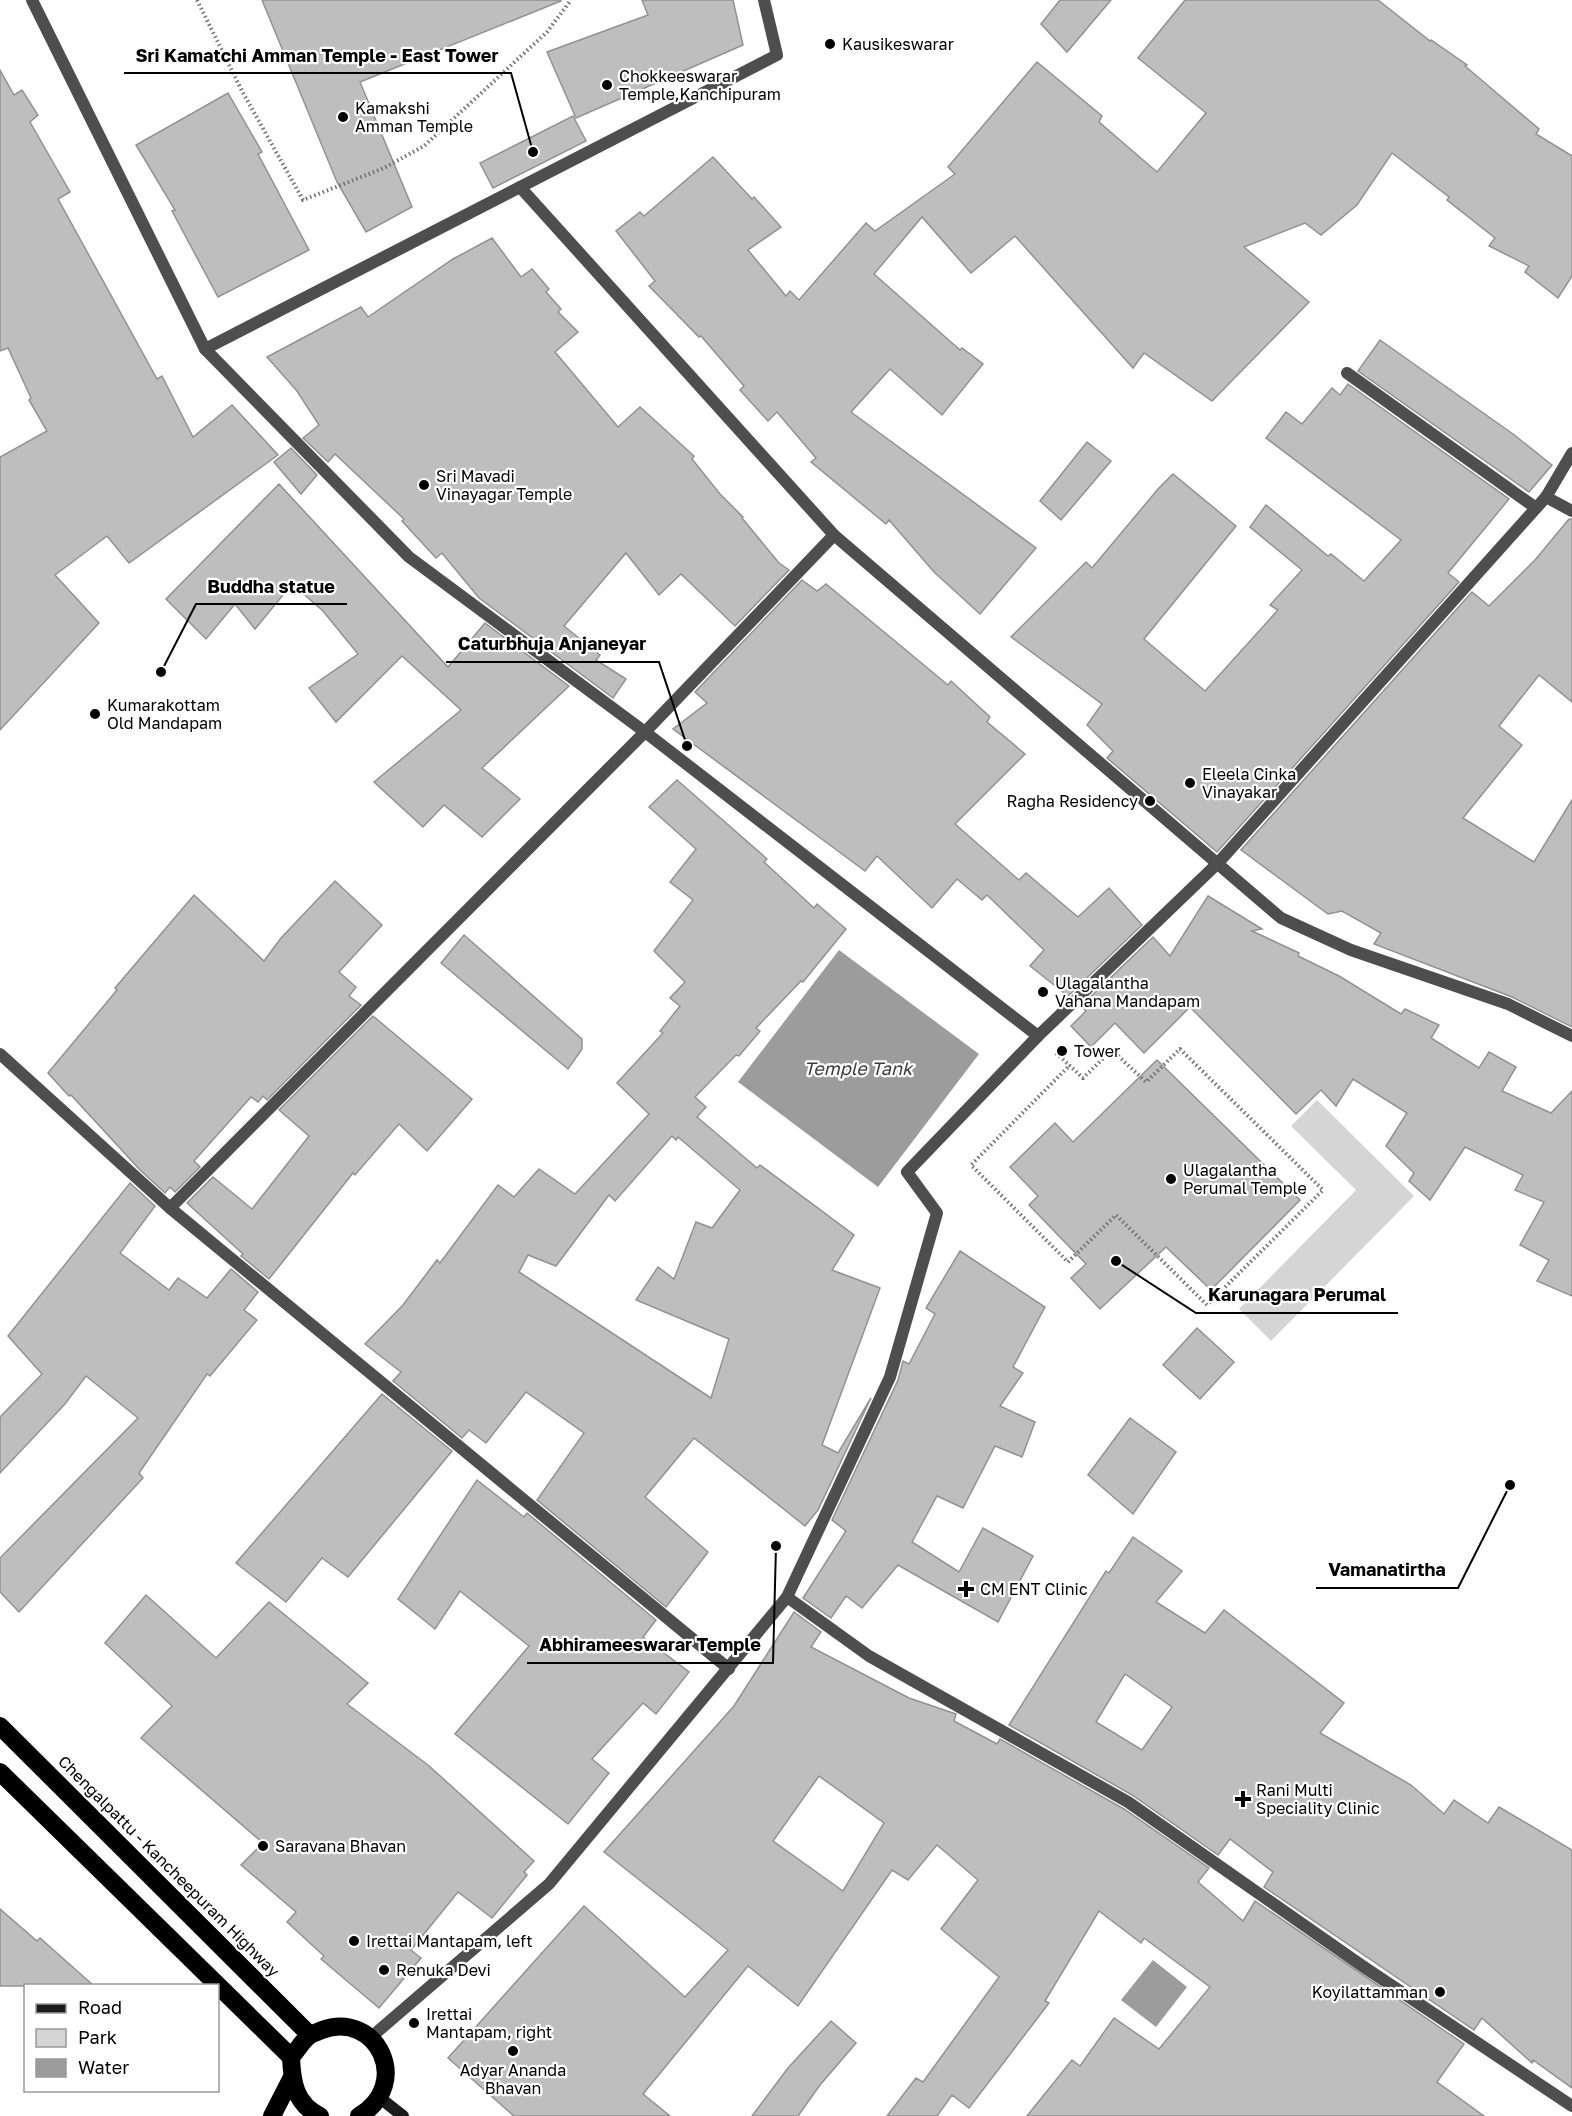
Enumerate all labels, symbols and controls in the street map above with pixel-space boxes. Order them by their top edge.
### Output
place label: Kausikeswarar [842,34,954,54]
callout: Sri Kamatchi Amman Temple - East Tower [124,37,511,73]
marker: Kausikeswarar [823,37,837,51]
text: Sri Kamatchi Amman Temple - East Tower [136,44,498,66]
place label: Chokkeeswarar Temple,Kanchipuram [619,66,781,104]
marker: Chokkeeswarar Temple,Kanchipuram [600,78,614,92]
place label: Kamakshi Amman Temple [355,98,473,136]
marker: Kamakshi Amman Temple [336,110,350,124]
place label: Sri Mavadi Vinayagar Temple [436,466,572,504]
marker: Sri Mavadi Vinayagar Temple [417,478,431,492]
callout: Buddha statue [196,568,347,604]
text: Buddha statue [207,575,335,597]
callout: Caturbhuja Anjaneyar [446,626,659,662]
text: Caturbhuja Anjaneyar [458,632,646,654]
place label: Kumarakottam Old Mandapam [107,695,222,733]
marker: Kumarakottam Old Mandapam [88,707,102,721]
place label: Eleela Cinka Vinayakar [1202,764,1296,802]
marker: Eleela Cinka Vinayakar [1183,776,1197,790]
place label: Ragha Residency [1006,791,1138,811]
marker: Ragha Residency [1143,794,1157,808]
place label: Ulagalantha Vahana Mandapam [1055,973,1200,1011]
marker: Ulagalantha Vahana Mandapam [1036,985,1050,999]
place label: Tower [1074,1041,1120,1061]
marker: Tower [1055,1044,1069,1058]
water label: Temple Tank [804,1057,914,1079]
place label: Ulagalantha Perumal Temple [1183,1160,1307,1198]
marker: Ulagalantha Perumal Temple [1164,1172,1178,1186]
callout: Karunagara Perumal [1196,1277,1398,1313]
text: Karunagara Perumal [1208,1283,1386,1305]
callout: Vamanatirtha [1316,1552,1458,1588]
text: Vamanatirtha [1328,1558,1446,1580]
place label: CM ENT Clinic [980,1579,1088,1599]
marker: CM ENT Clinic [957,1580,975,1598]
callout: Abhirameeswarar Temple [527,1627,773,1663]
text: Abhirameeswarar Temple [539,1633,761,1655]
street label: Chengalpattu - Kancheepuram Highway [54,1751,284,1981]
place label: Rani Multi Speciality Clinic [1256,1780,1380,1818]
marker: Rani Multi Speciality Clinic [1234,1790,1252,1808]
place label: Saravana Bhavan [275,1836,406,1856]
marker: Saravana Bhavan [256,1839,270,1853]
place label: Irettai Mantapam, left [366,1931,533,1951]
marker: Irettai Mantapam, left [347,1934,361,1948]
place label: Renuka Devi [396,1960,491,1980]
marker: Renuka Devi [377,1963,391,1977]
place label: Koyilattamman [1312,1982,1428,2002]
legend [24,1984,219,2092]
marker: Koyilattamman [1433,1985,1447,1999]
text: Road [78,1996,122,2018]
place label: Irettai Mantapam, right [426,2004,552,2042]
marker: Irettai Mantapam, right [407,2016,421,2030]
text: Park [78,2026,117,2048]
marker: Adyar Ananda Bhavan [506,2044,520,2058]
text: Water [78,2056,129,2078]
place label: Adyar Ananda Bhavan [460,2060,566,2098]

